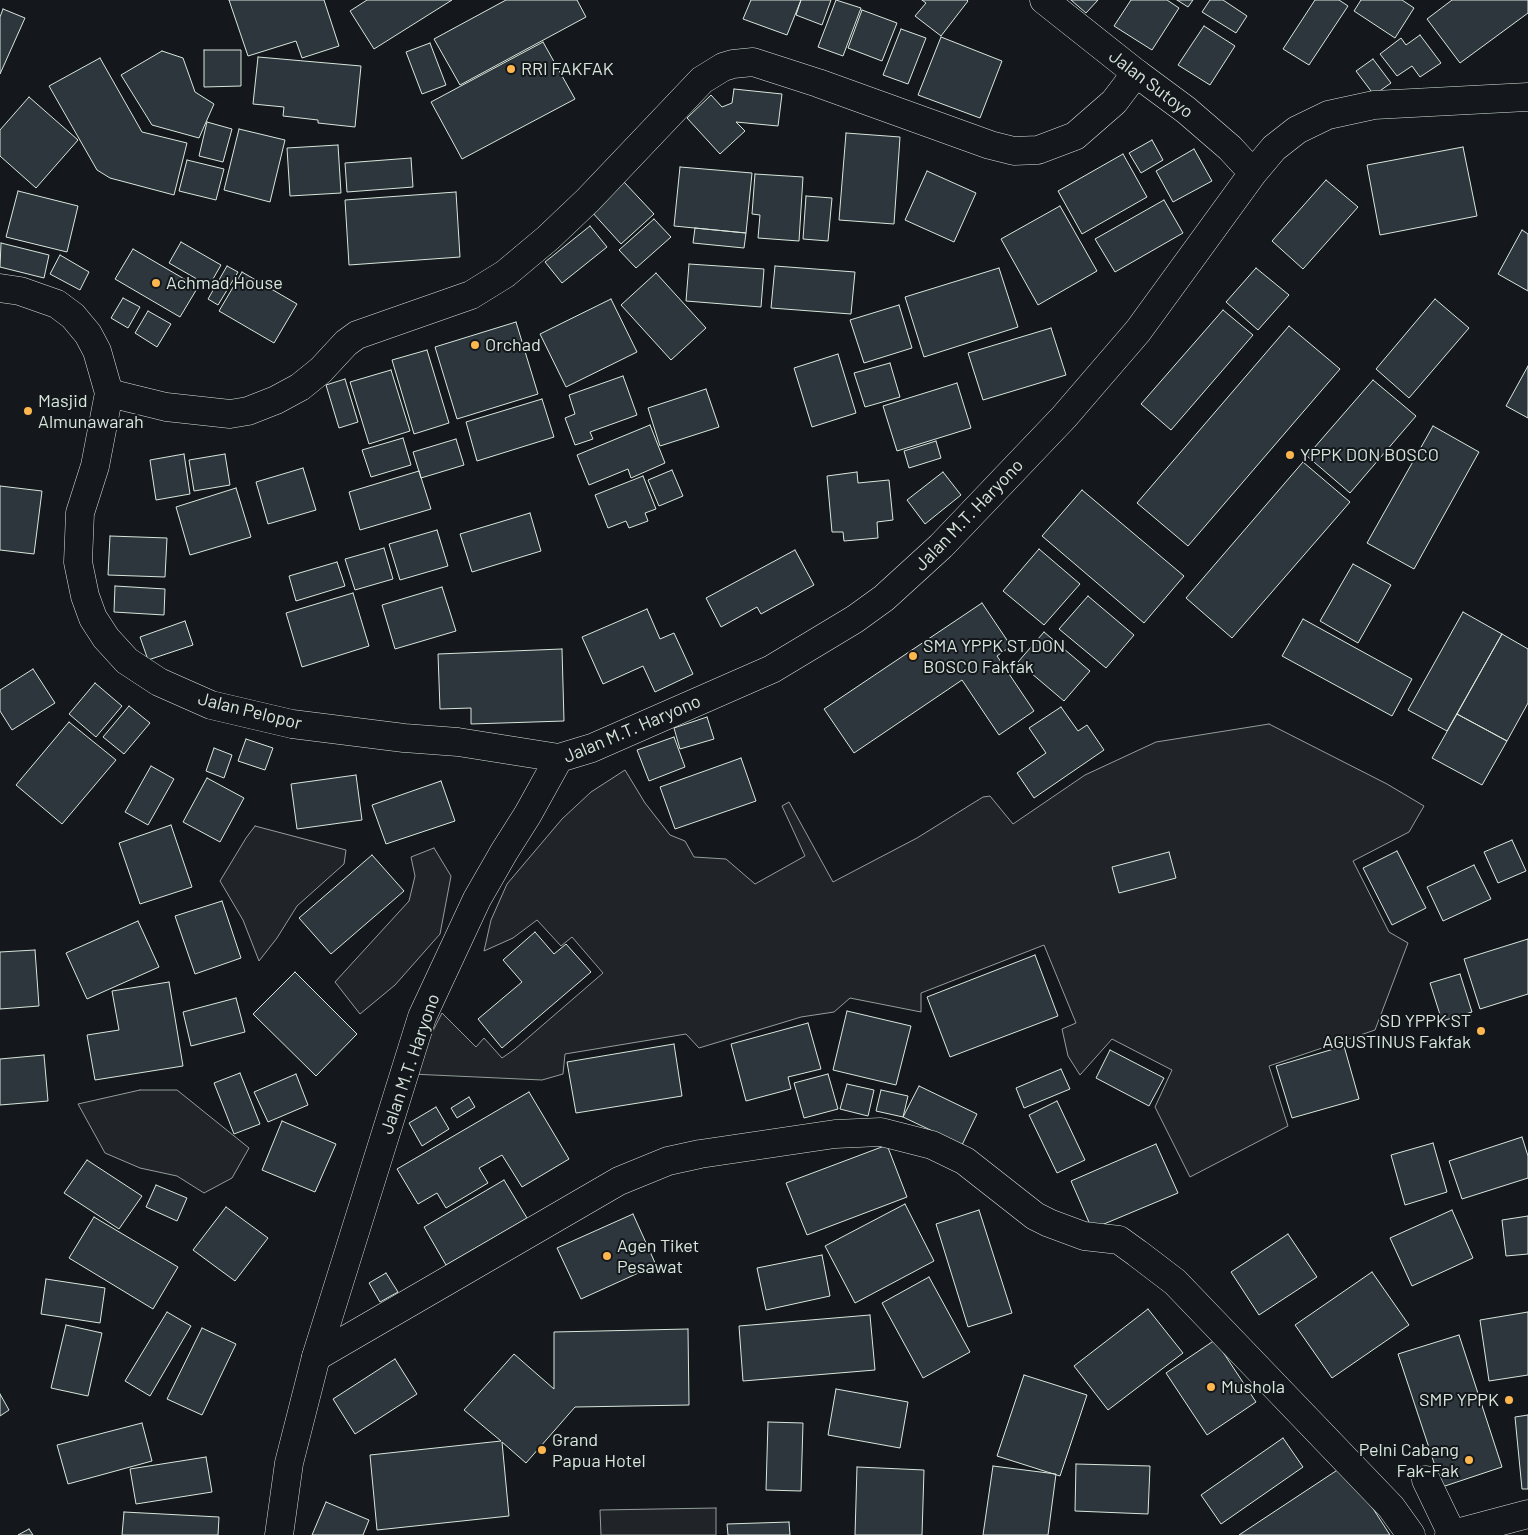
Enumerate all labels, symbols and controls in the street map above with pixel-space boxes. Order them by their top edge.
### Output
street label: Jalan Sutoyo [1105,45,1197,123]
place label: RRI FAKFAK [521,58,614,80]
marker: RRI FAKFAK [505,63,517,75]
place label: Achmad House [166,272,283,294]
marker: Achmad House [150,277,162,289]
place label: Orchad [485,334,541,356]
marker: Orchad [469,339,481,351]
place label: Masjid Almunawarah [38,390,144,432]
marker: Masjid Almunawarah [22,405,34,417]
place label: YPPK DON BOSCO [1300,444,1439,466]
marker: YPPK DON BOSCO [1284,449,1296,461]
street label: Jalan M.T. Haryono [910,455,1028,575]
place label: SMA YPPK ST DON BOSCO Fakfak [923,635,1065,678]
marker: SMA YPPK ST DON BOSCO Fakfak [907,650,919,662]
street label: Jalan Pelopor [196,688,304,734]
street label: Jalan M.T. Haryono [560,690,704,768]
street label: Jalan M.T. Haryono [376,991,444,1137]
place label: SD YPPK ST AGUSTINUS Fakfak [1322,1010,1471,1052]
marker: SD YPPK ST AGUSTINUS Fakfak [1475,1025,1487,1037]
place label: Agen Tiket Pesawat [617,1235,699,1278]
marker: Agen Tiket Pesawat [601,1250,613,1262]
place label: Mushola [1221,1376,1285,1398]
marker: Mushola [1205,1381,1217,1393]
place label: SMP YPPK [1419,1389,1499,1411]
marker: SMP YPPK [1503,1394,1515,1406]
place label: Grand Papua Hotel [552,1429,646,1472]
place label: Pelni Cabang Fak-Fak [1359,1439,1459,1482]
marker: Grand Papua Hotel [536,1444,548,1456]
marker: Pelni Cabang Fak-Fak [1463,1454,1475,1466]

